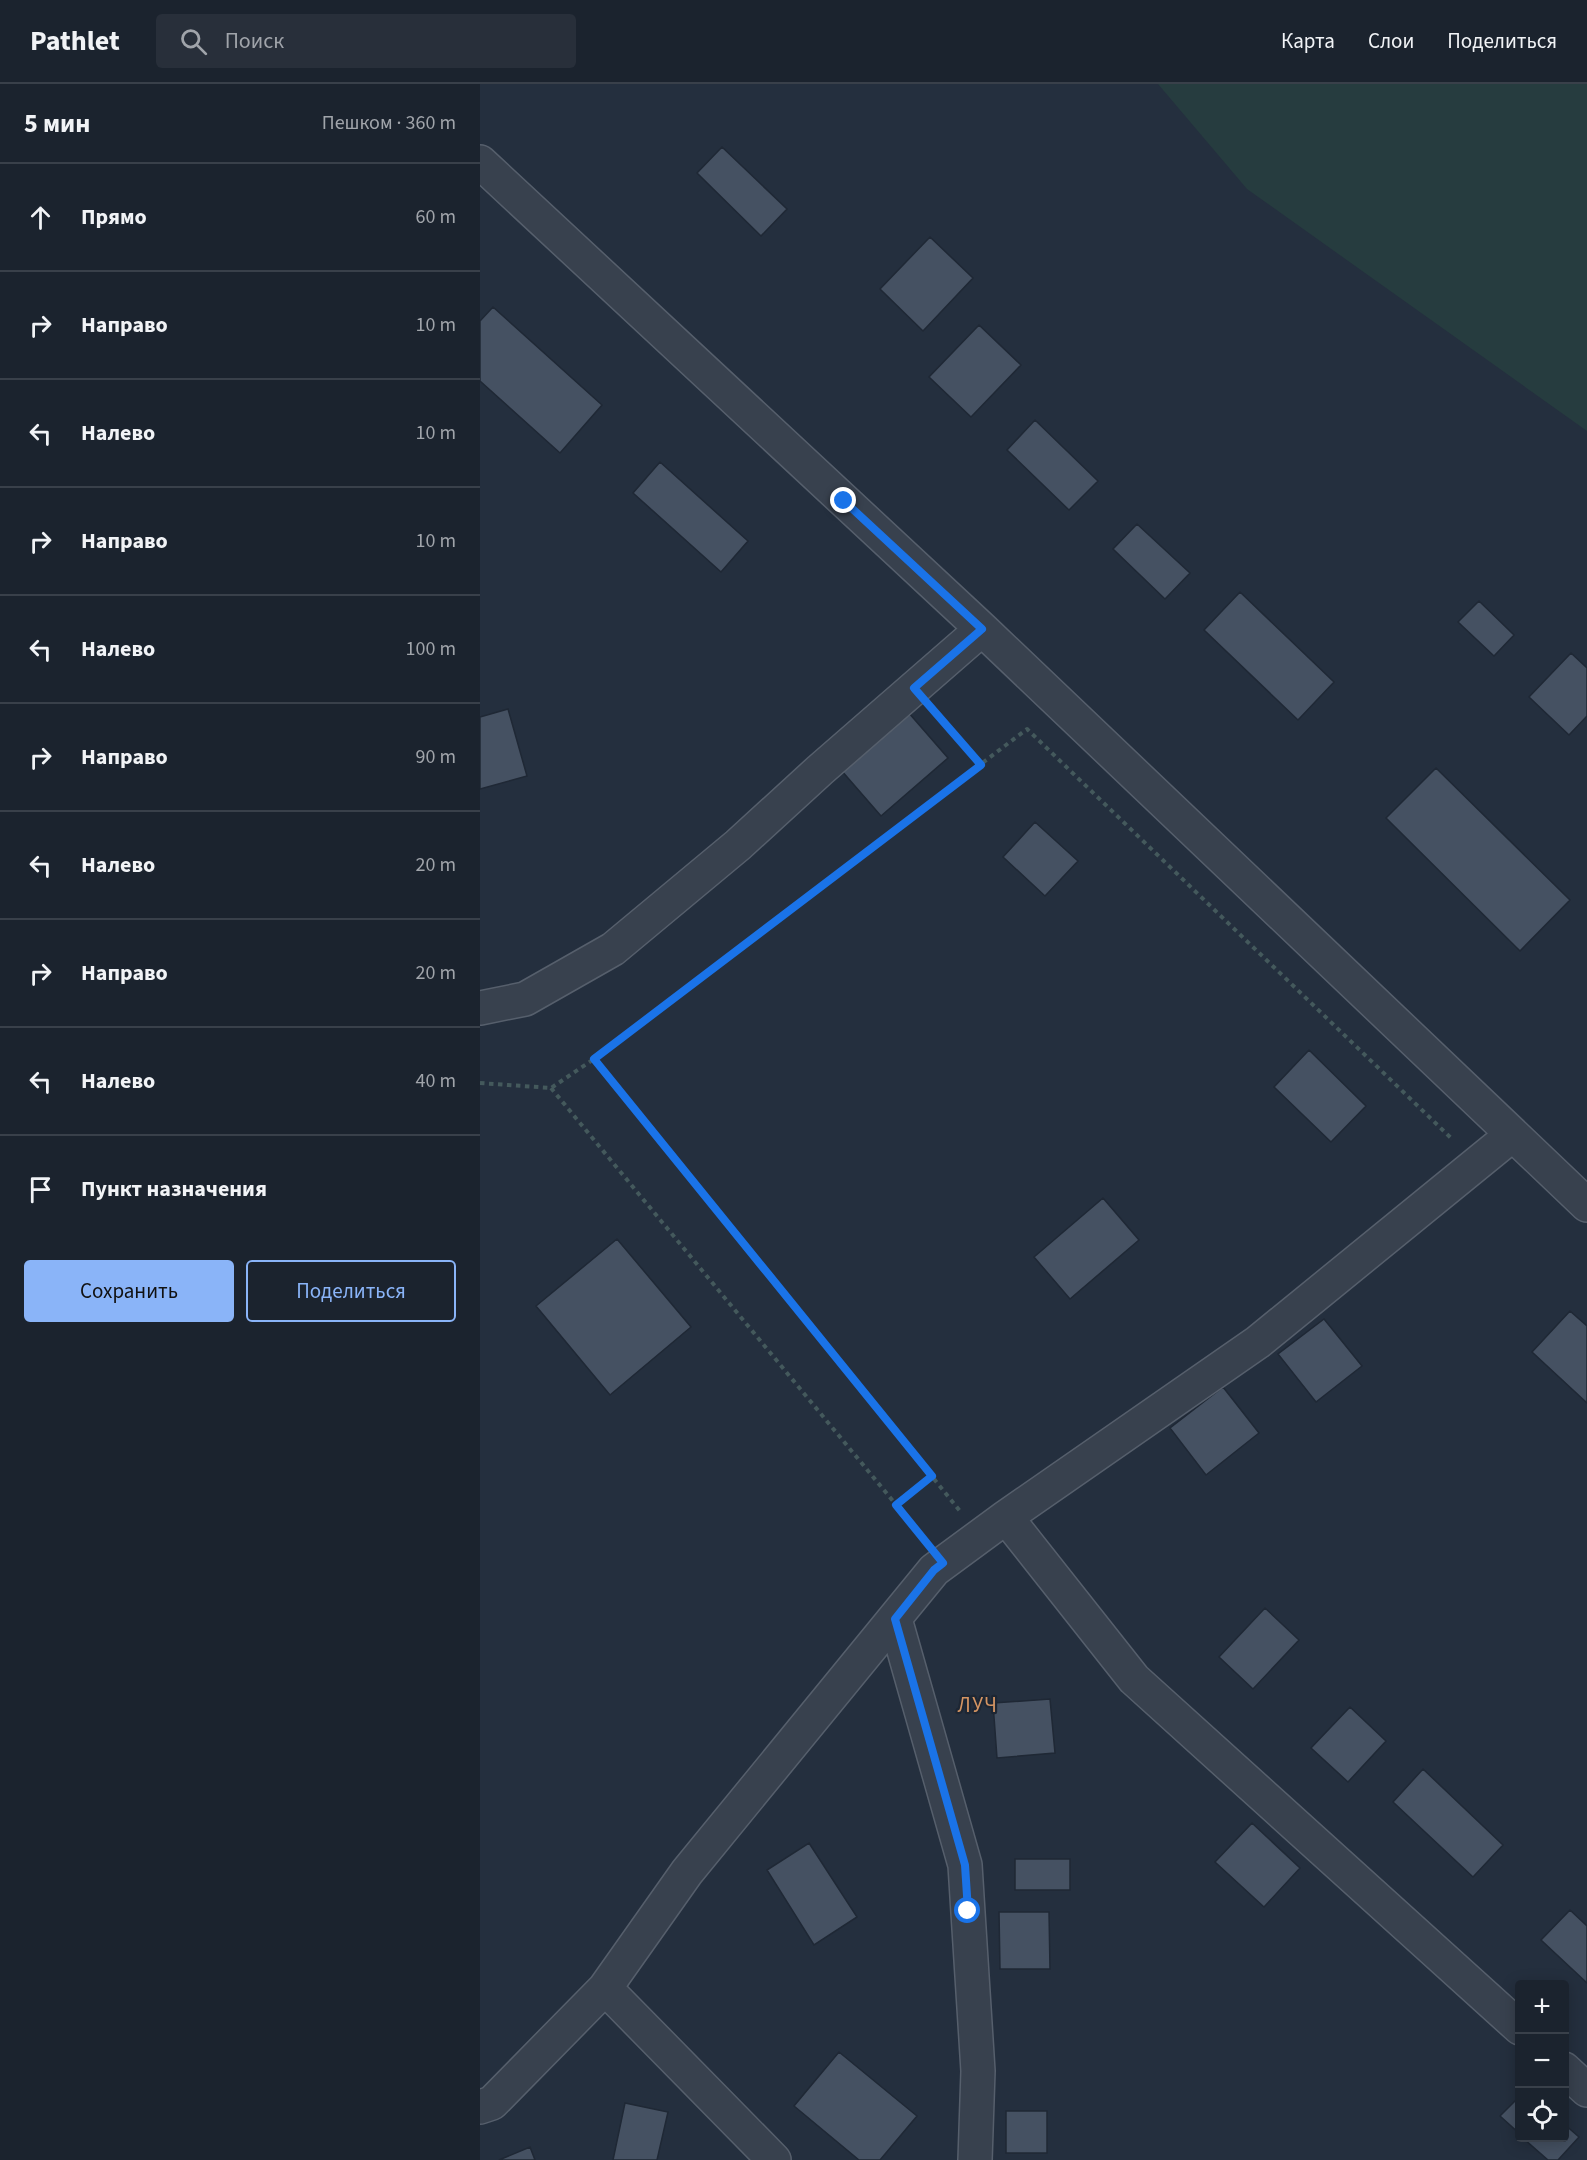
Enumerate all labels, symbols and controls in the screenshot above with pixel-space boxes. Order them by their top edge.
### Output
search box [156,14,576,68]
text: Pathlet [30,21,120,61]
icon: search [177,25,210,58]
text: Поиск [225,25,284,57]
text: Карта [1281,26,1335,56]
text: Слои [1368,26,1414,56]
text: Поделиться [1447,26,1557,56]
text: 5 мин [24,105,90,142]
text: Пешком · 360 m [322,109,456,137]
icon: ahead [24,201,57,234]
text: Прямо [81,201,147,233]
text: 60 m [416,203,456,231]
icon: right [24,309,57,342]
text: Направо [81,309,168,341]
text: 10 m [416,311,456,339]
icon: left [24,417,57,450]
text: Налево [81,417,155,449]
text: 10 m [416,419,456,447]
route end [830,487,856,513]
icon: right [24,525,57,558]
text: Направо [81,525,168,557]
text: 10 m [416,527,456,555]
icon: left [24,633,57,666]
text: Налево [81,633,155,665]
text: 100 m [406,635,456,663]
icon: right [24,741,57,774]
text: Направо [81,741,168,773]
text: 90 m [416,743,456,771]
icon: left [24,849,57,882]
text: Налево [81,849,155,881]
text: 20 m [416,851,456,879]
icon: right [24,957,57,990]
text: Направо [81,957,168,989]
text: 20 m [416,959,456,987]
icon: left [24,1065,57,1098]
text: Налево [81,1065,155,1097]
text: 40 m [416,1067,456,1095]
icon: arrive [24,1173,57,1206]
text: Пункт назначения [81,1173,267,1205]
button: Сохранить [24,1260,234,1322]
button: Поделиться [246,1260,456,1322]
district label: ЛУЧ [958,1690,998,1720]
route start [954,1897,980,1923]
map controls [1515,1980,1569,2142]
button: + [1515,1980,1569,2034]
button: − [1515,2034,1569,2088]
button: locate [1515,2088,1569,2142]

